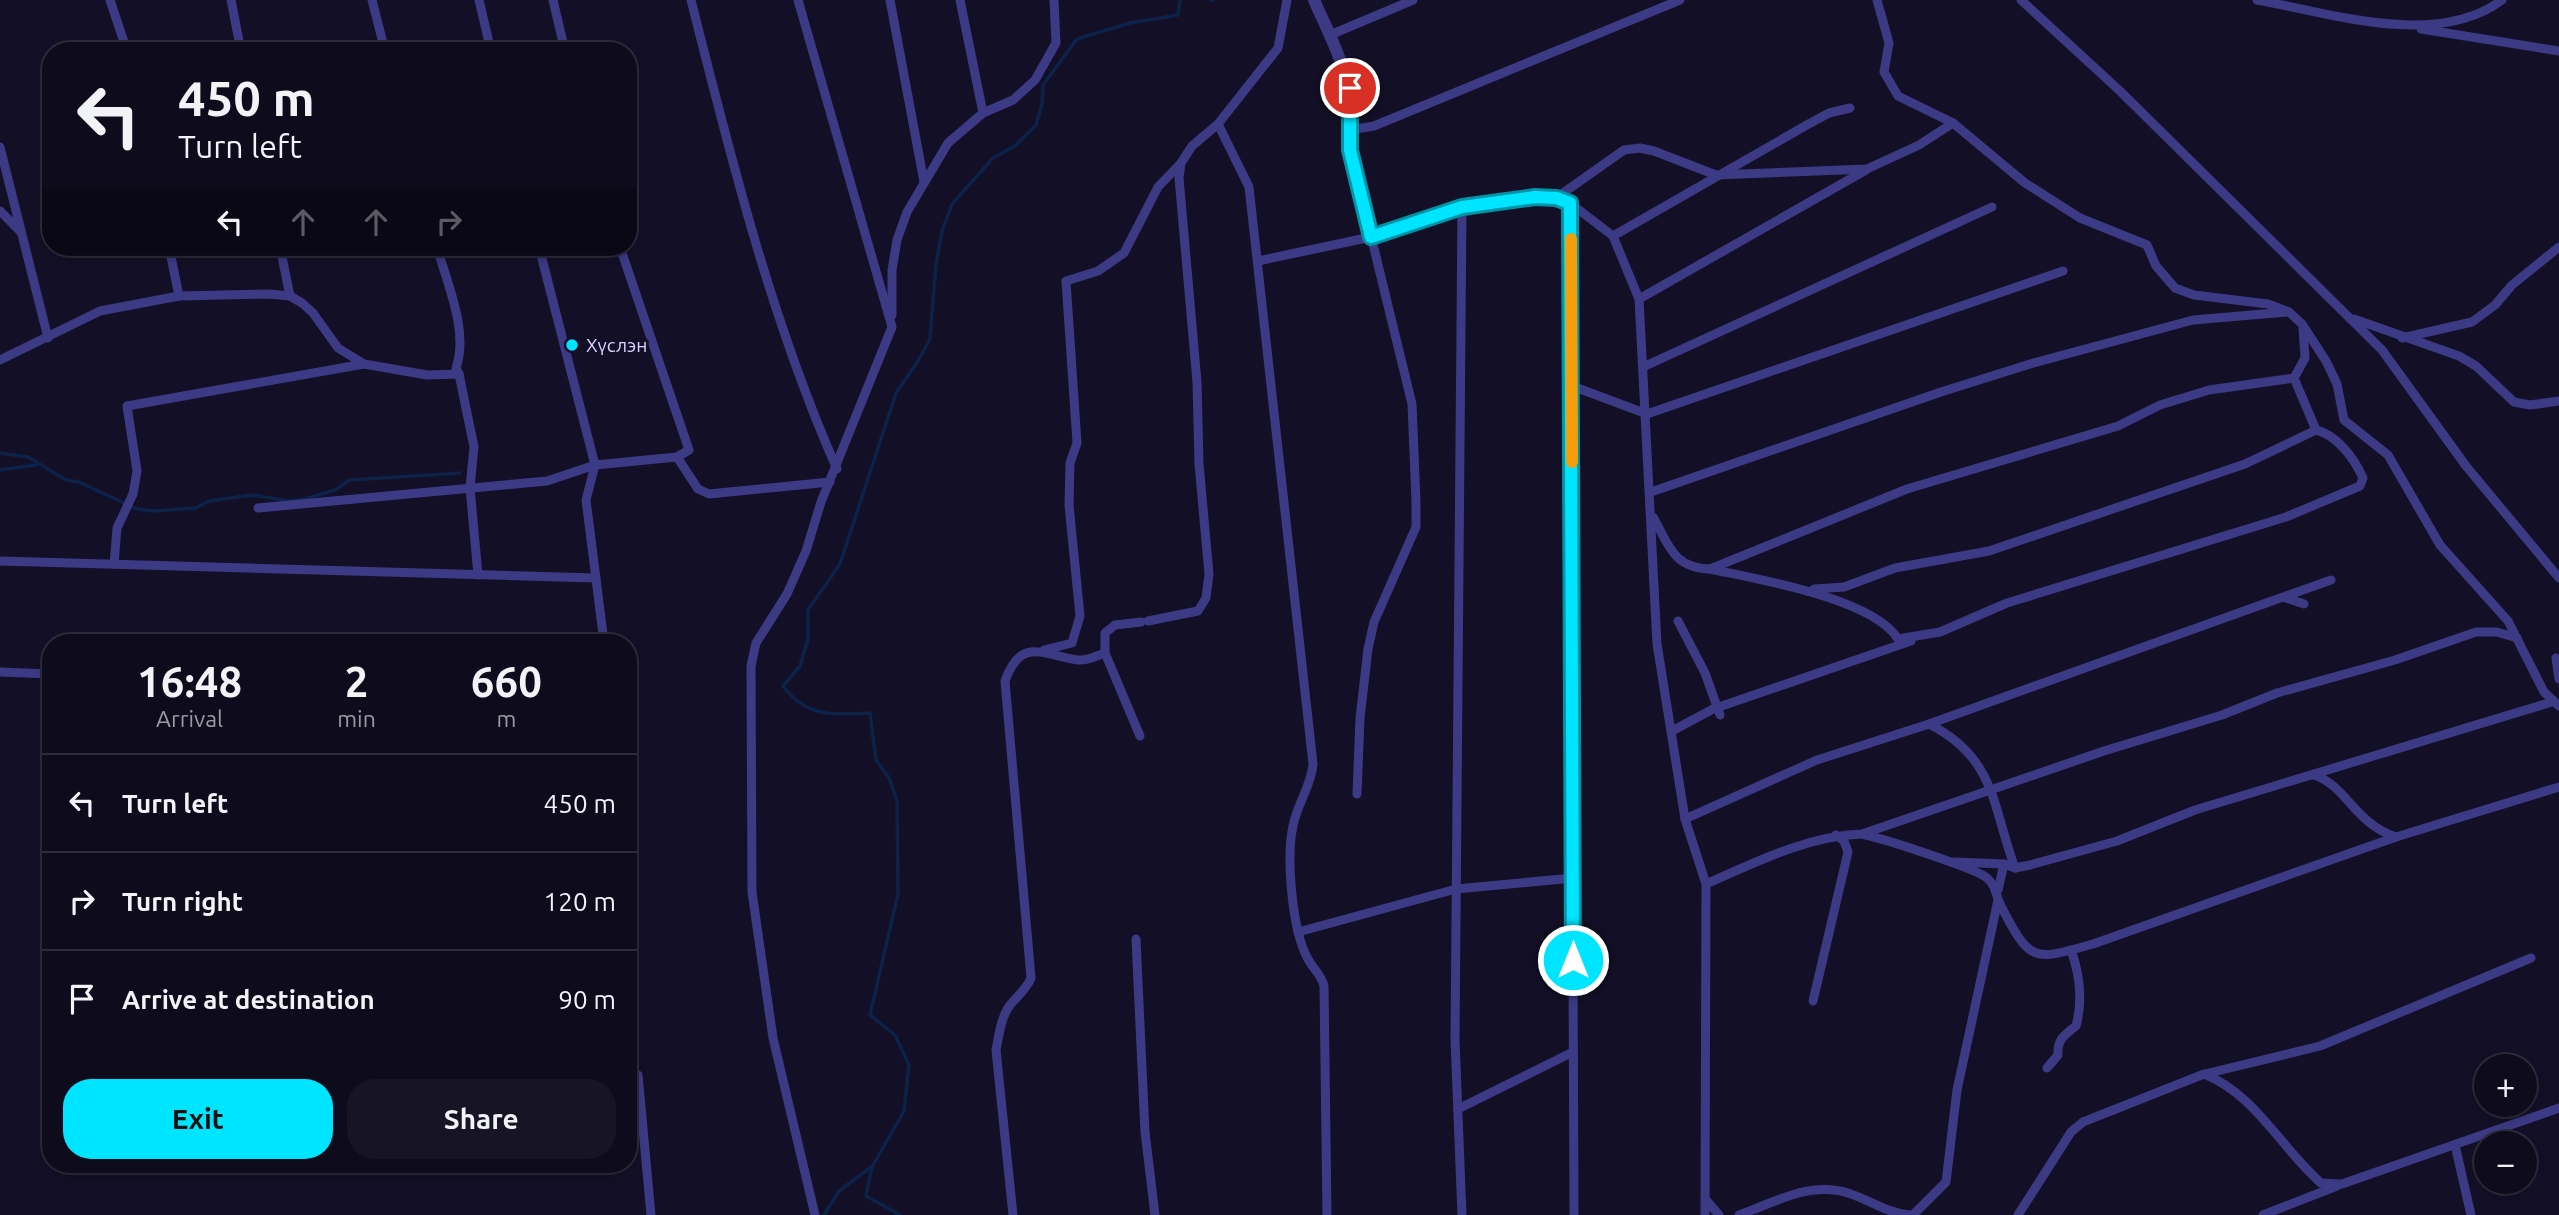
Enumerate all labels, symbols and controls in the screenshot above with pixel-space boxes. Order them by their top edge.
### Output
pin [1320,58,1380,118]
icon: arrive [1331,69,1369,107]
icon: left [63,70,154,161]
text: 450 m [178,70,315,125]
text: Turn left [178,128,302,164]
icon: left [211,203,249,241]
icon: ahead [284,203,322,241]
icon: ahead [357,203,395,241]
icon: right [430,203,468,241]
place label: Хүслэн [586,334,647,356]
marker: Хүслэн [564,337,580,353]
text: 16:48 [137,658,242,705]
text: 2 [345,658,368,705]
text: 660 [471,658,542,705]
text: Arrival [156,706,223,731]
text: min [337,706,376,731]
text: m [496,706,516,731]
icon: left [63,784,101,822]
text: Turn left [122,789,228,818]
text: 450 m [544,789,616,818]
icon: right [63,882,101,920]
text: Turn right [122,887,243,916]
text: 120 m [544,887,616,916]
position arrow [1536,923,1610,997]
icon: arrive [63,980,101,1018]
text: Arrive at destination [122,985,375,1014]
text: 90 m [558,985,616,1014]
map controls [2474,1054,2537,1194]
button: + [2474,1054,2537,1117]
button: Exit [63,1079,333,1159]
button: Share [347,1079,616,1159]
button: − [2474,1131,2537,1194]

